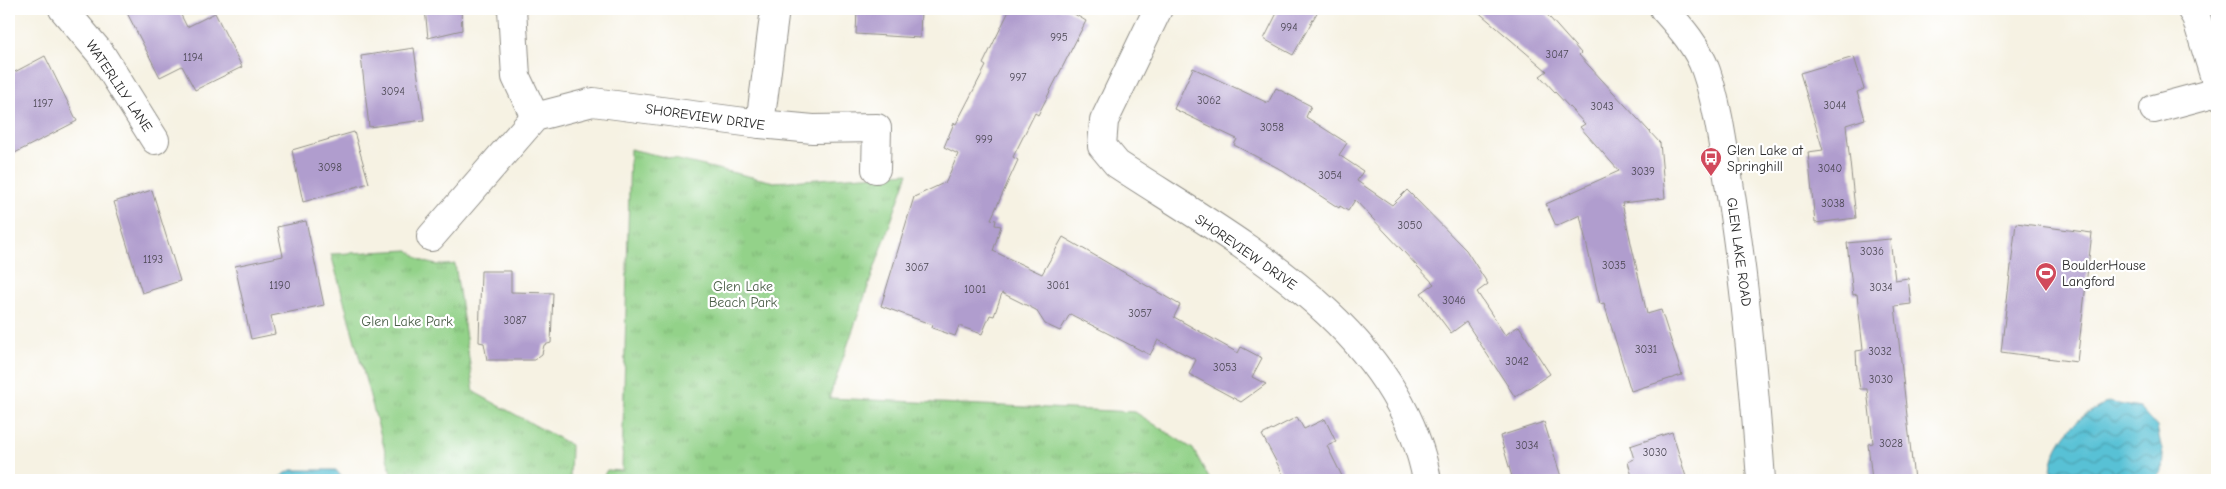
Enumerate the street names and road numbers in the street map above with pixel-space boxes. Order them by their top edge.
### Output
street label: WATERLILY LANE [82,37,156,135]
street label: SHOREVIEW DRIVE [644,100,766,134]
street label: GLEN LAKE ROAD [1723,196,1755,308]
street label: SHOREVIEW DRIVE [1192,210,1300,294]

